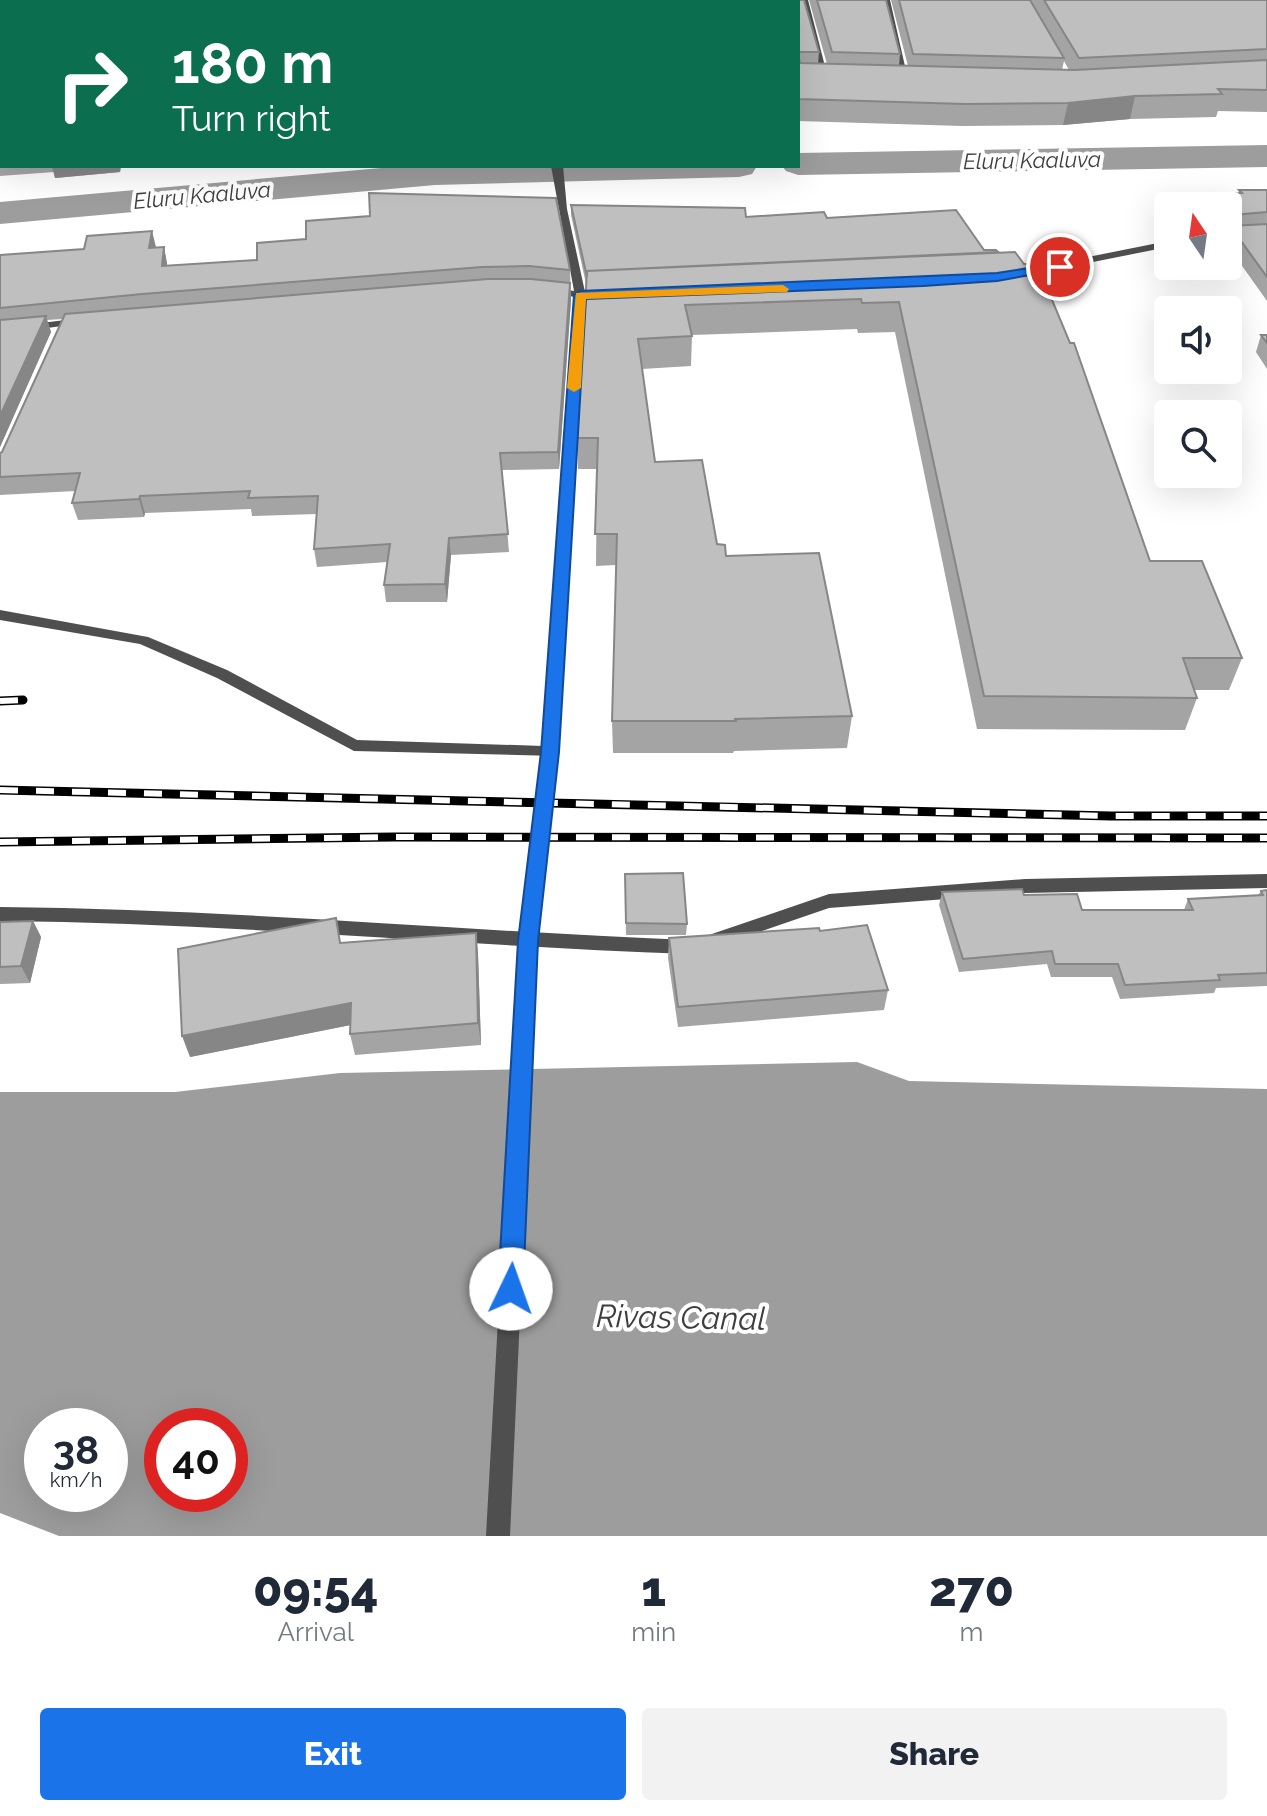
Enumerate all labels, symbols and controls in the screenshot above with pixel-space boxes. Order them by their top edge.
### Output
text: 180 m [172,30,333,96]
icon: right [40,32,144,136]
text: Turn right [172,97,331,139]
water label: Eluru Kaaluva [963,146,1101,174]
water label: Eluru Kaaluva [132,176,272,214]
north arrow [1154,192,1242,280]
map controls [1154,192,1242,488]
pin [1026,233,1094,301]
icon: arrive [1038,245,1082,289]
button: sound [1154,296,1242,384]
button: search [1154,400,1242,488]
position arrow [469,1247,553,1331]
water label: Rivas Canal [596,1297,766,1337]
speed limit sign: 40 [144,1408,248,1512]
text: 38 [53,1426,99,1473]
text: km/h [50,1468,102,1492]
text: 09:54 [253,1561,378,1617]
text: 1 [641,1561,666,1617]
text: 270 [929,1561,1014,1617]
text: Arrival [278,1617,354,1647]
text: min [631,1617,676,1647]
text: m [960,1617,983,1647]
button: Exit [40,1708,626,1800]
button: Share [642,1708,1227,1800]

